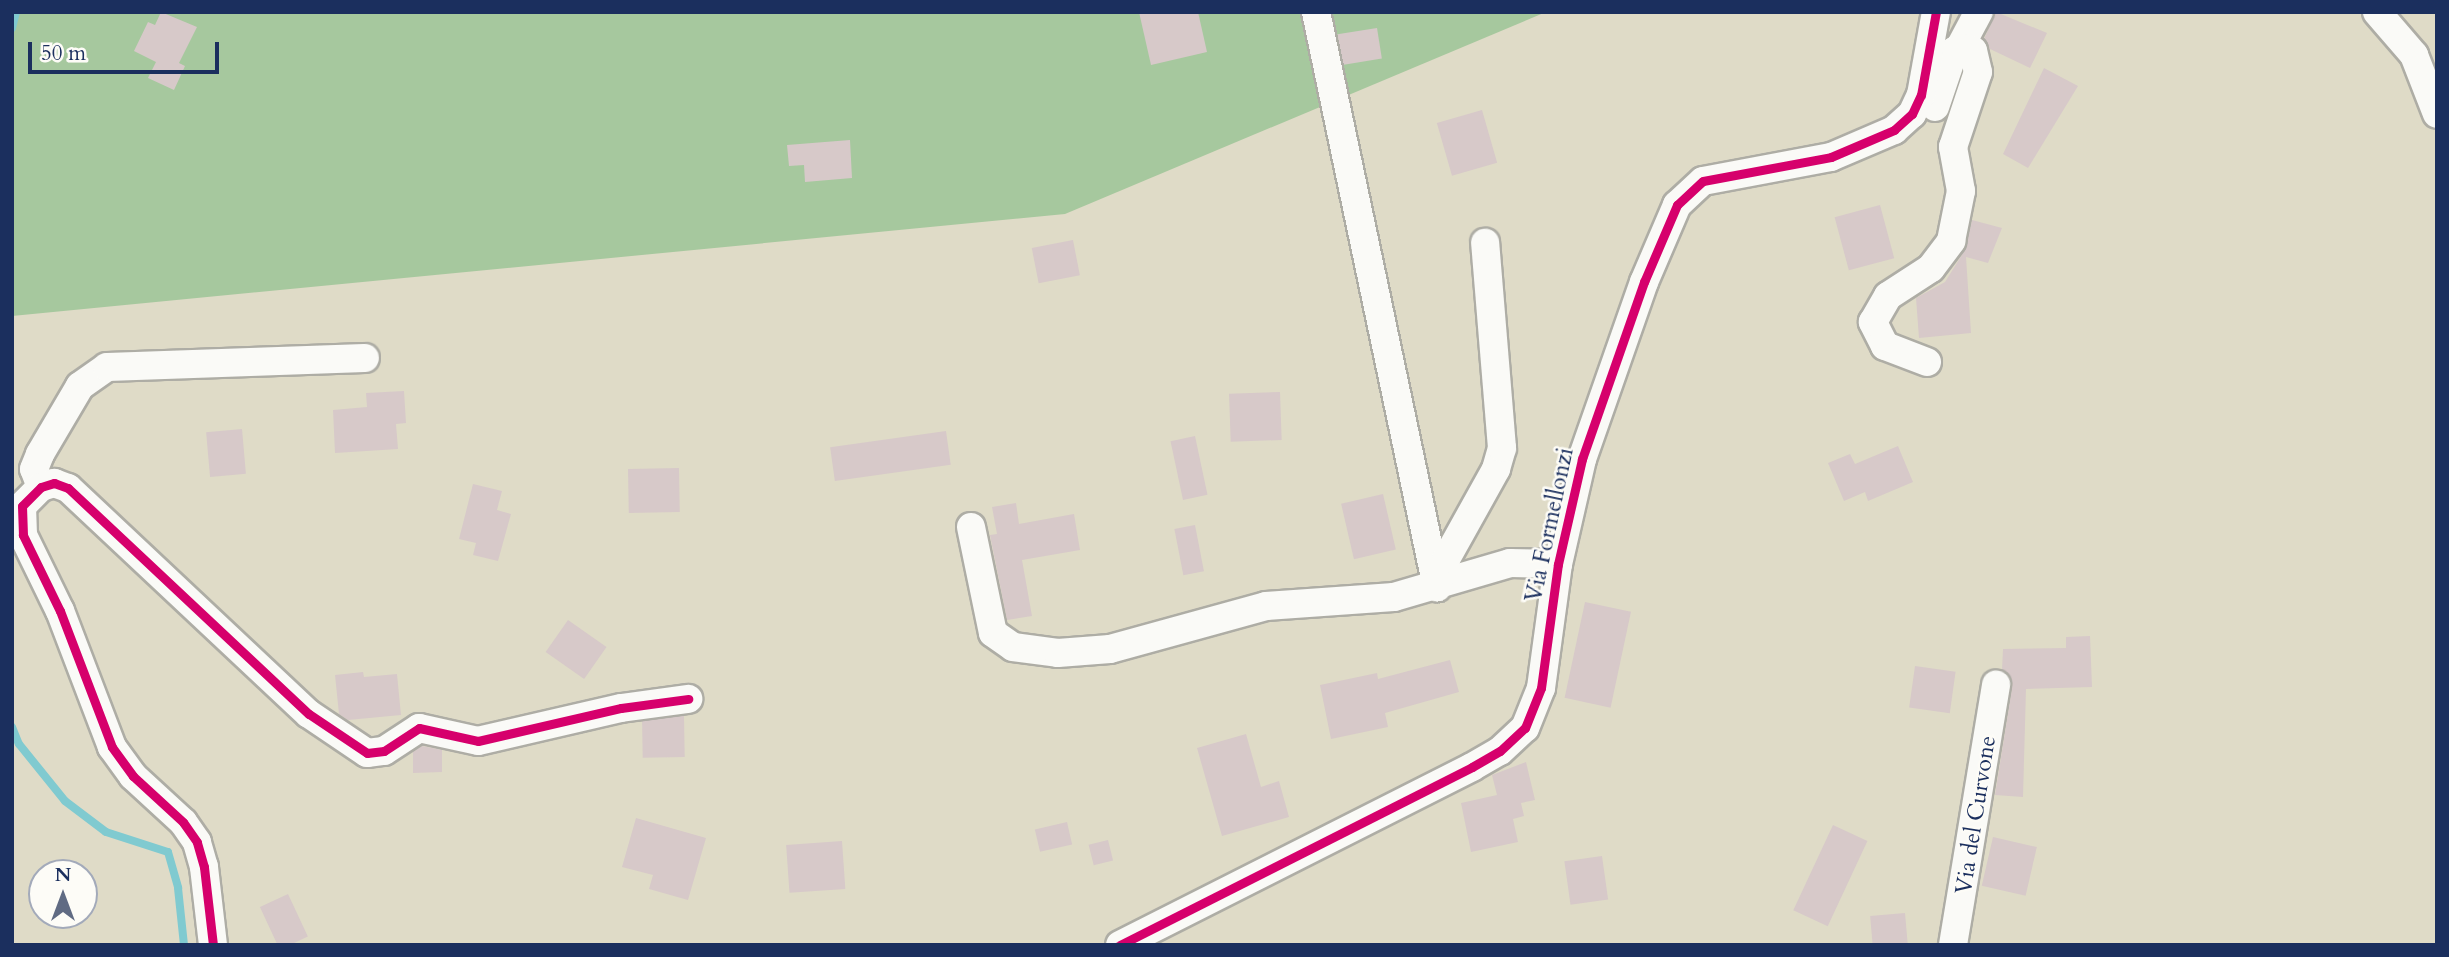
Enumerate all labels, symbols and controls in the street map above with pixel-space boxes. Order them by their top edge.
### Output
scale bar [32,28,222,72]
text: 50 m [41,39,86,68]
street label: Via Formellonzi [1520,445,1580,605]
street label: Via del Curvone [1950,734,2002,896]
north arrow [28,859,98,929]
text: N [55,862,71,888]

